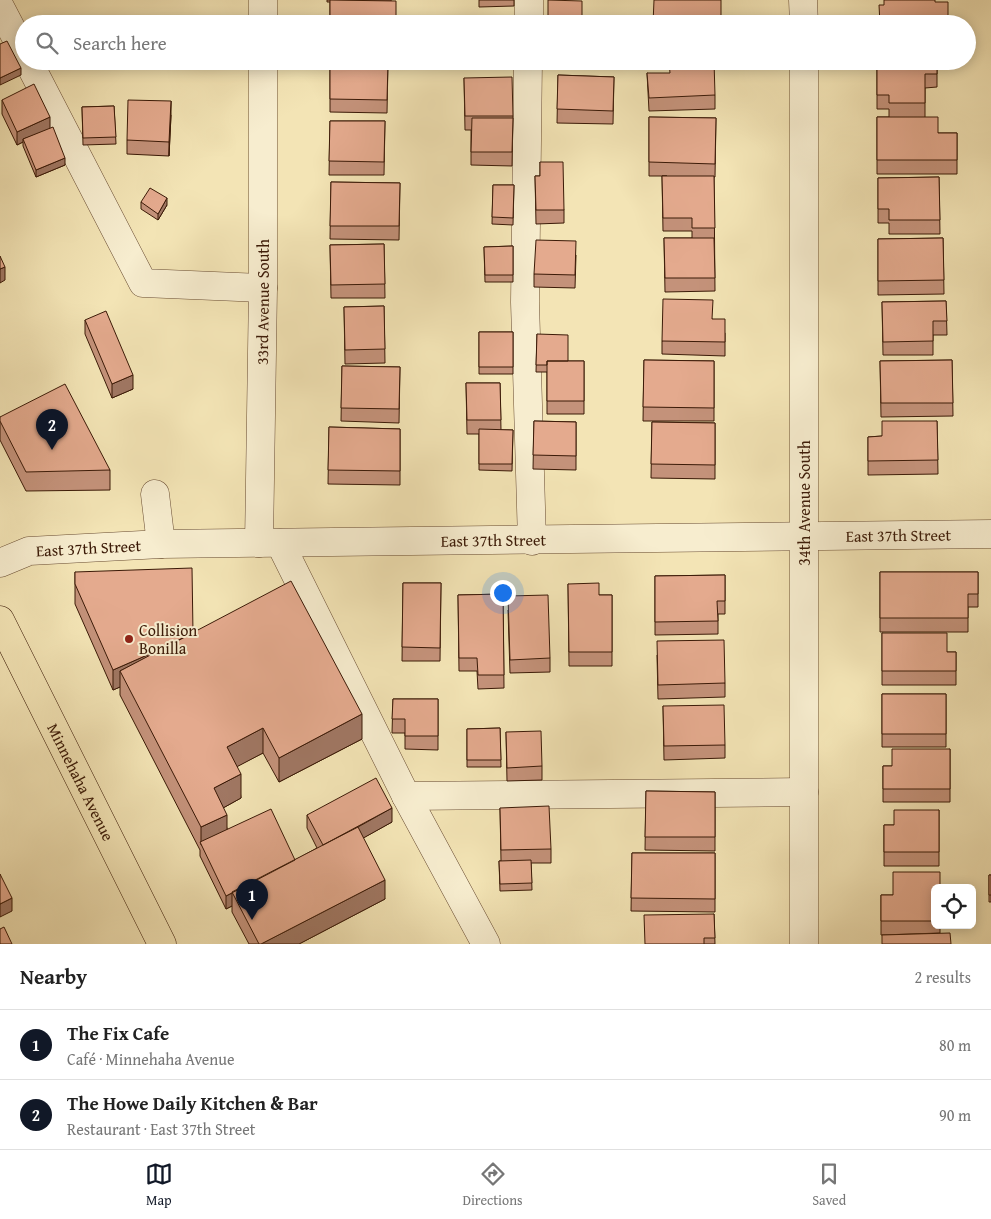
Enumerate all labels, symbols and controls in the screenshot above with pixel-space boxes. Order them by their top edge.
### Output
search box [15,15,976,70]
icon: search [33,29,61,57]
text: Search here [73,29,167,57]
street label: 33rd Avenue South [250,239,275,365]
pin: 2 [36,409,68,450]
street label: 34th Avenue South [792,440,816,566]
street label: East 37th Street [846,522,952,548]
street label: East 37th Street [441,527,547,553]
street label: East 37th Street [35,533,142,563]
your location [490,580,516,606]
place label: Collision Bonilla [139,618,197,660]
marker: Collision Bonilla [123,633,135,645]
street label: Minnehaha Avenue [41,719,121,845]
pin: 1 [236,879,268,920]
map controls [931,884,976,929]
button: locate [931,884,976,929]
text: Nearby [20,961,87,992]
text: 2 results [914,965,971,989]
text: The Fix Cafe [67,1019,169,1047]
text: 1 [32,1033,40,1057]
text: 80 m [939,1033,971,1057]
text: Café · Minnehaha Avenue [67,1047,234,1071]
text: The Howe Daily Kitchen & Bar [67,1089,318,1117]
text: 2 [32,1103,40,1127]
text: 90 m [939,1103,971,1127]
text: Restaurant · East 37th Street [67,1117,256,1141]
tab: Map [145,1160,173,1210]
tab: Directions [462,1160,523,1210]
tab: Saved [812,1160,846,1210]

